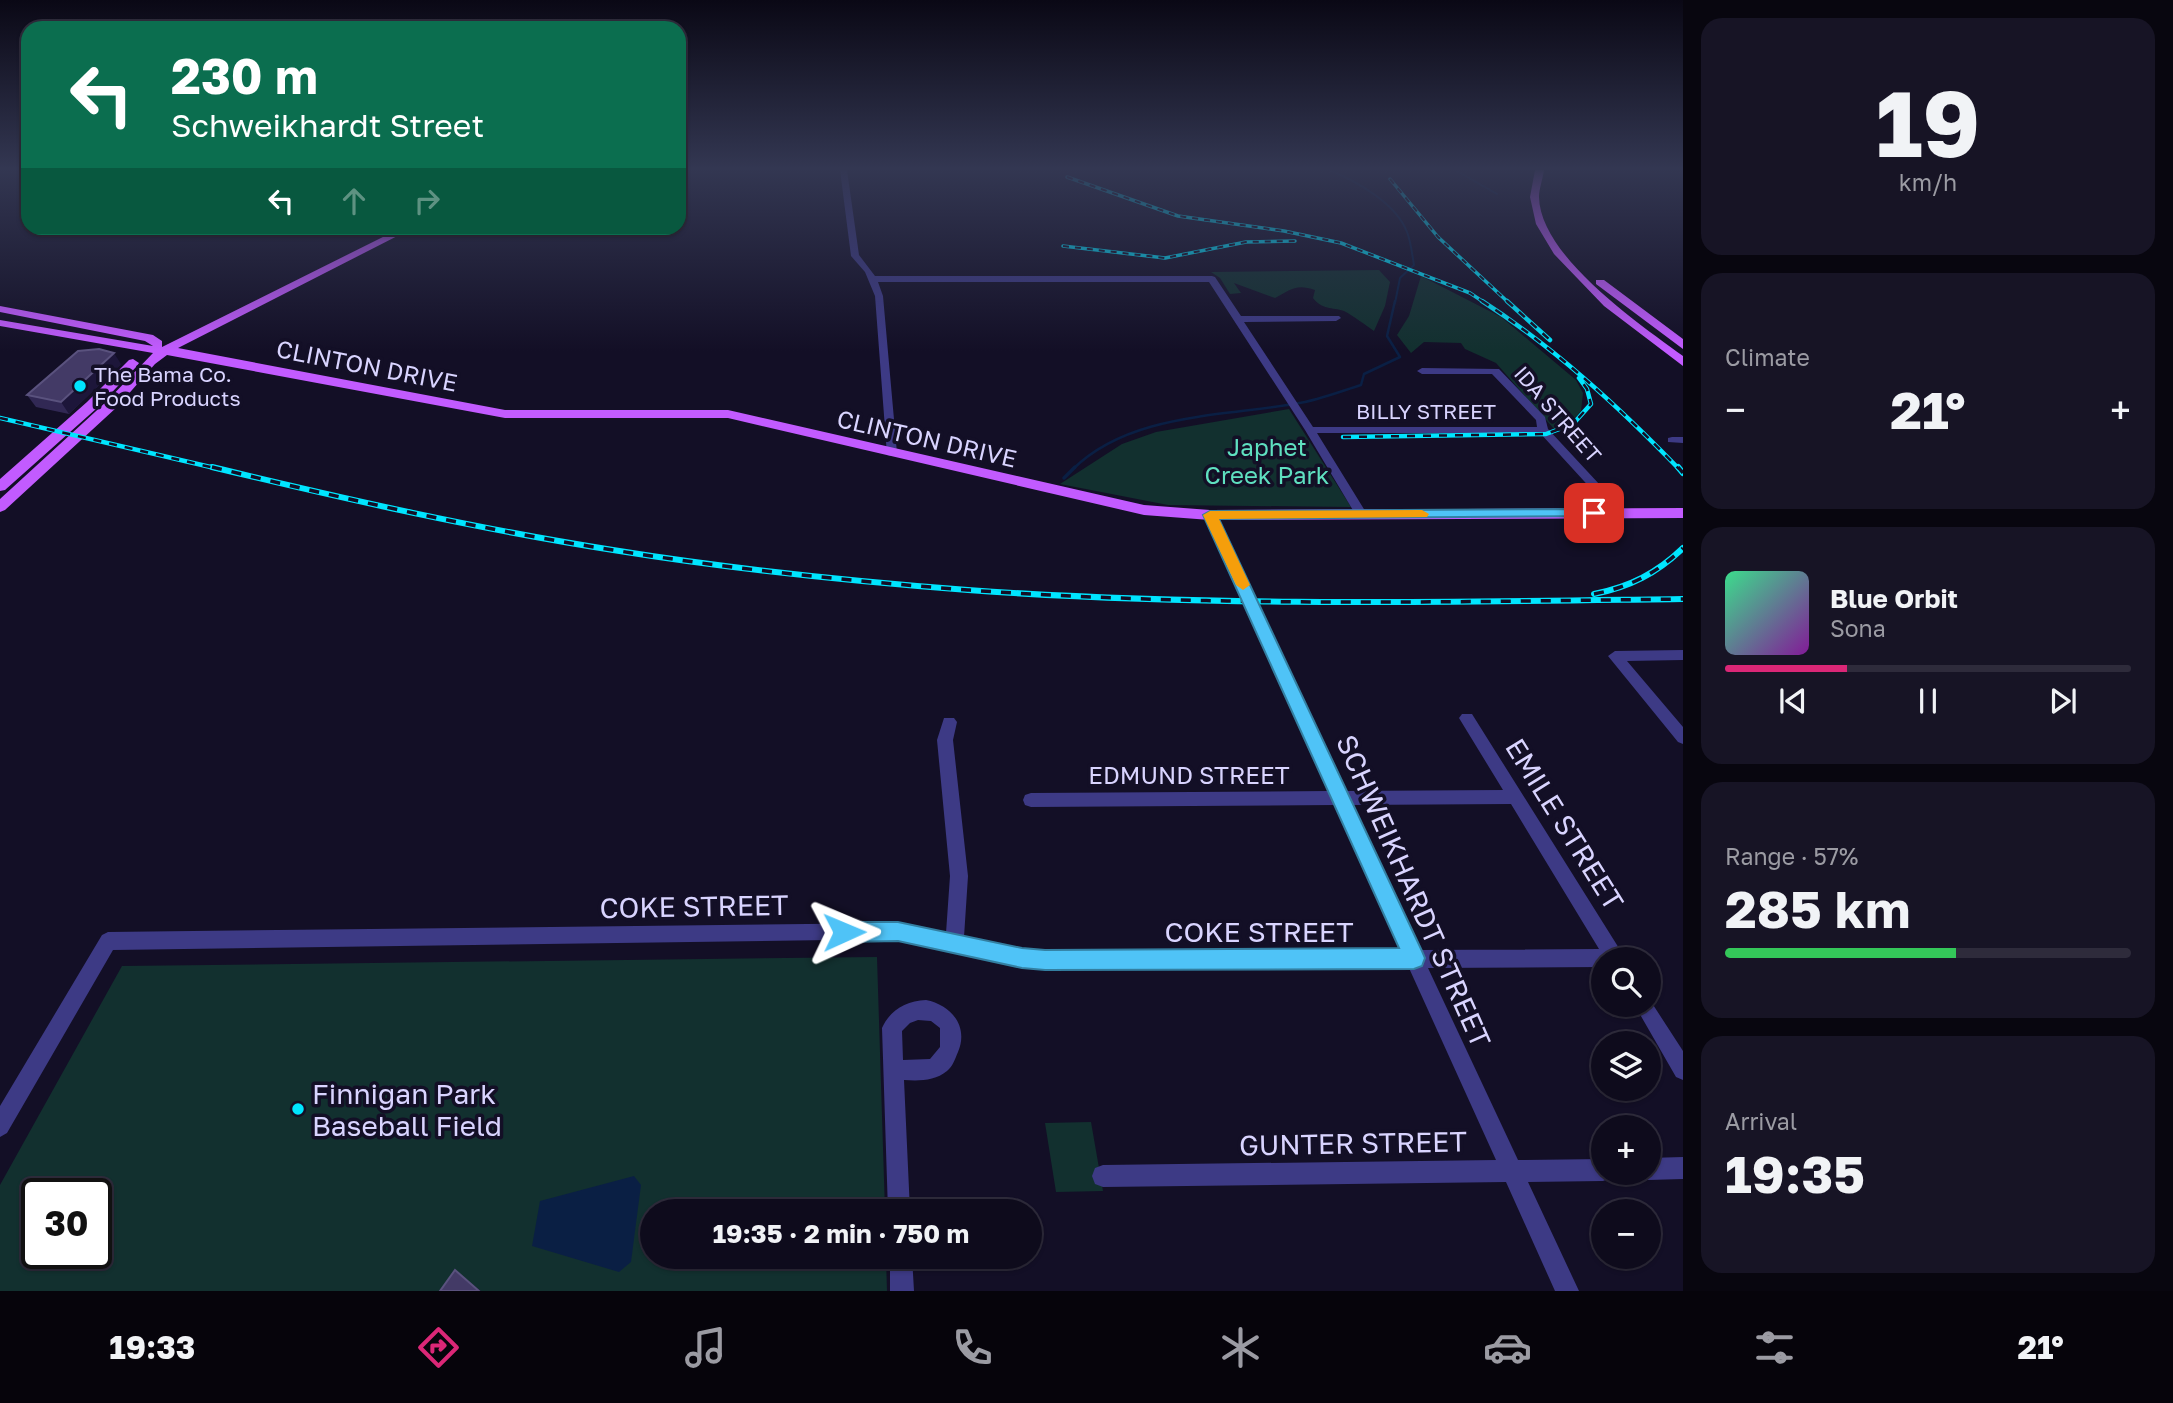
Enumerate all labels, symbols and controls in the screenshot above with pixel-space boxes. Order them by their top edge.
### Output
text: 230 m [171,46,318,105]
icon: left [56,49,147,140]
text: 19 [1876,68,1980,177]
text: Schweikhardt Street [171,106,484,144]
text: km/h [1899,168,1957,196]
icon: left [262,182,300,220]
icon: ahead [335,182,373,220]
icon: right [408,182,446,220]
street label: CLINTON DRIVE [274,333,460,397]
text: Climate [1725,343,1810,371]
street label: IDA STREET [1509,360,1607,468]
place label: The Bama Co. Food Products [94,361,241,411]
marker: The Bama Co. Food Products [72,378,88,394]
text: 21° [1890,378,1966,440]
text: − [1725,387,1746,432]
text: + [2110,387,2131,432]
street label: BILLY STREET [1356,398,1496,424]
street label: CLINTON DRIVE [834,403,1020,473]
park label: Japhet Creek Park [1205,432,1329,489]
pin [1564,483,1624,543]
icon: arrive [1575,494,1613,532]
text: Blue Orbit [1830,583,1958,614]
text: Sona [1830,614,1886,642]
icon: previous [1774,682,1812,720]
icon: pause [1909,682,1947,720]
icon: next [2044,682,2082,720]
street label: SCHWEIKHARDT STREET [1330,730,1498,1052]
street label: EMILE STREET [1499,732,1631,916]
street label: EDMUND STREET [1088,760,1290,789]
text: Range · 57% [1725,842,1858,870]
text: 285 km [1725,877,1910,939]
street label: COKE STREET [599,888,789,924]
position arrow [807,895,881,969]
street label: COKE STREET [1164,915,1354,948]
map controls [1591,947,1661,1269]
button: search [1591,947,1661,1017]
button: layers [1591,1031,1661,1101]
place label: Finnigan Park Baseball Field [312,1077,502,1142]
marker: Finnigan Park Baseball Field [290,1101,306,1117]
text: Arrival [1725,1107,1797,1135]
button: + [1591,1115,1661,1185]
street label: GUNTER STREET [1239,1125,1467,1161]
text: 19:35 [1725,1142,1865,1204]
speed limit sign: 30 [21,1178,112,1269]
button: − [1591,1199,1661,1269]
text: 19:35 · 2 min · 750 m [713,1218,969,1249]
icon: directions [414,1323,463,1372]
icon: music [681,1323,730,1372]
icon: phone [948,1323,997,1372]
icon: climate [1216,1323,1265,1372]
icon: car [1483,1323,1532,1372]
icon: filters [1750,1323,1799,1372]
text: 19:33 [109,1328,195,1366]
text: 21° [2017,1328,2064,1366]

